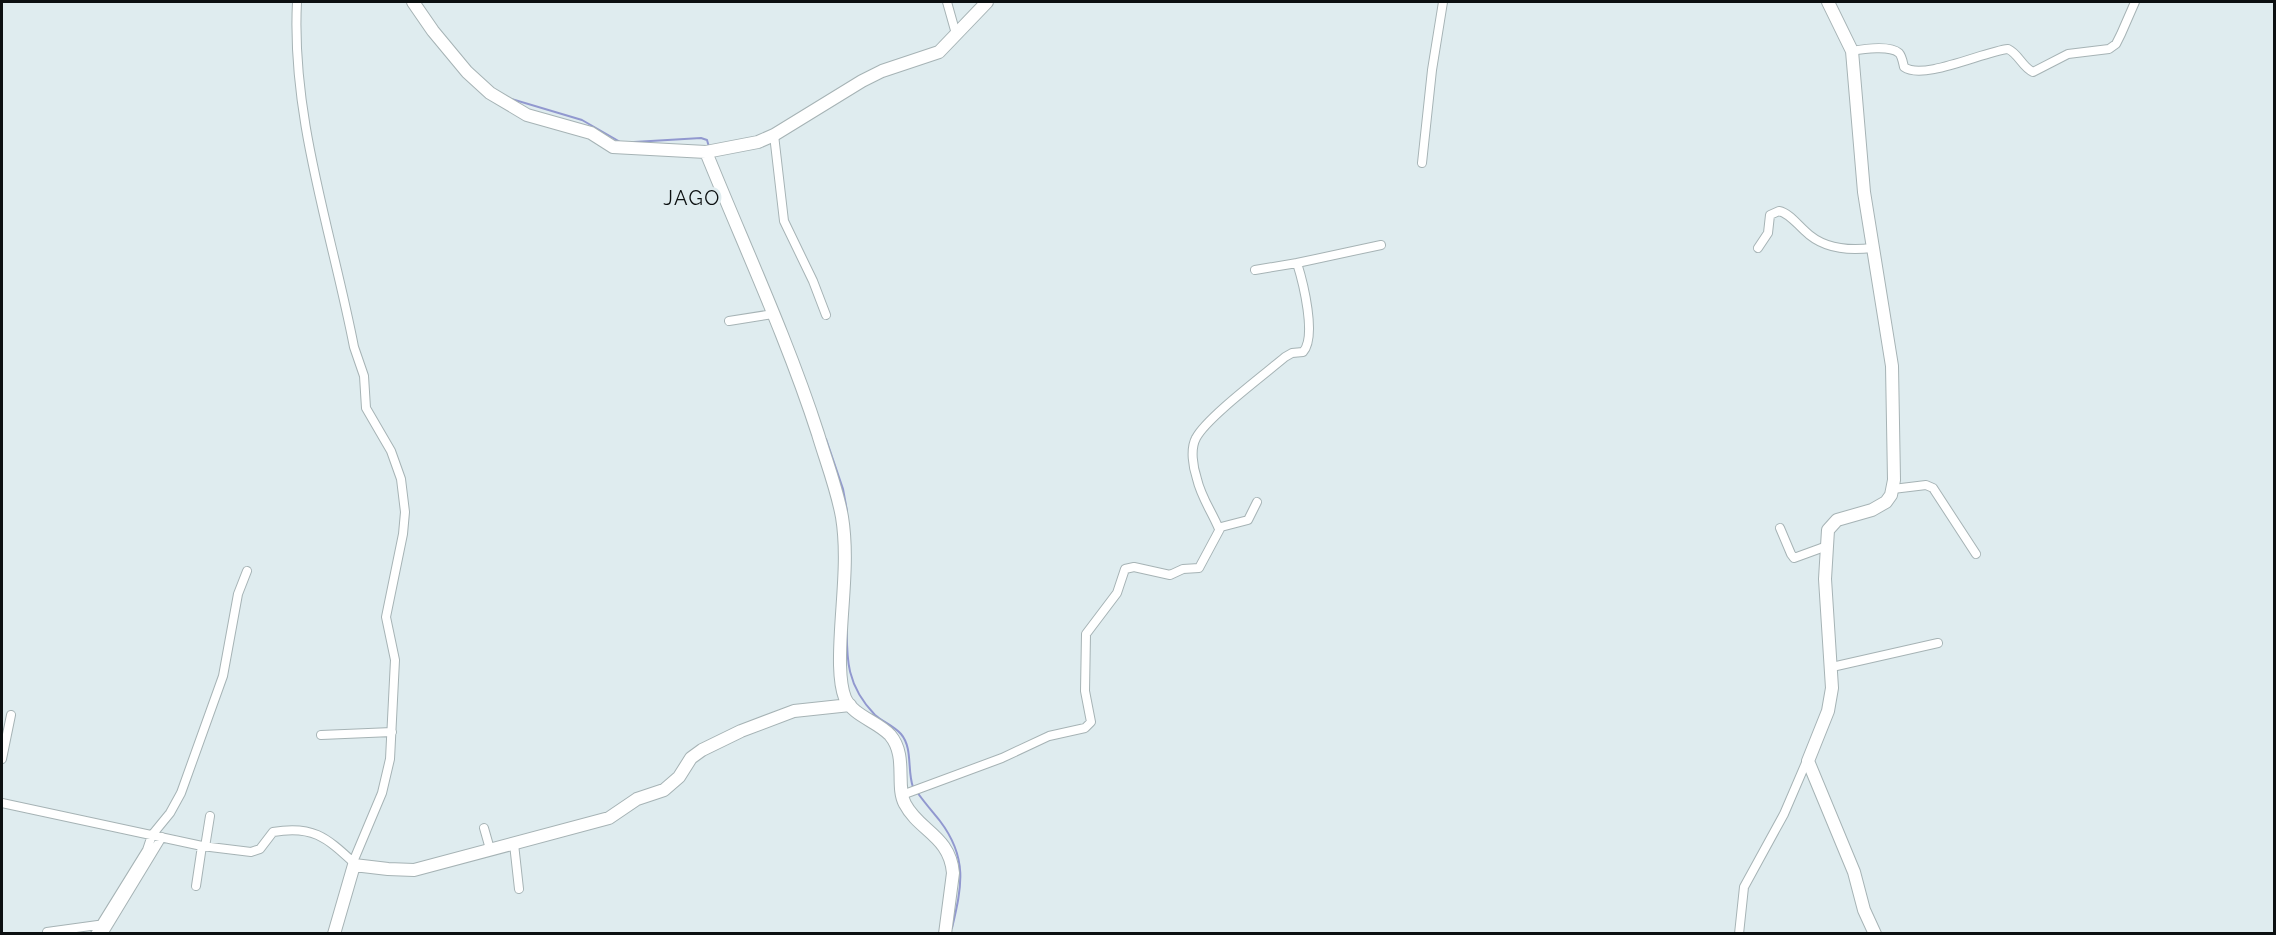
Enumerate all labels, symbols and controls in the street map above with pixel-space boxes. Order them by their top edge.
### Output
district label: JAGO [663,186,721,210]

